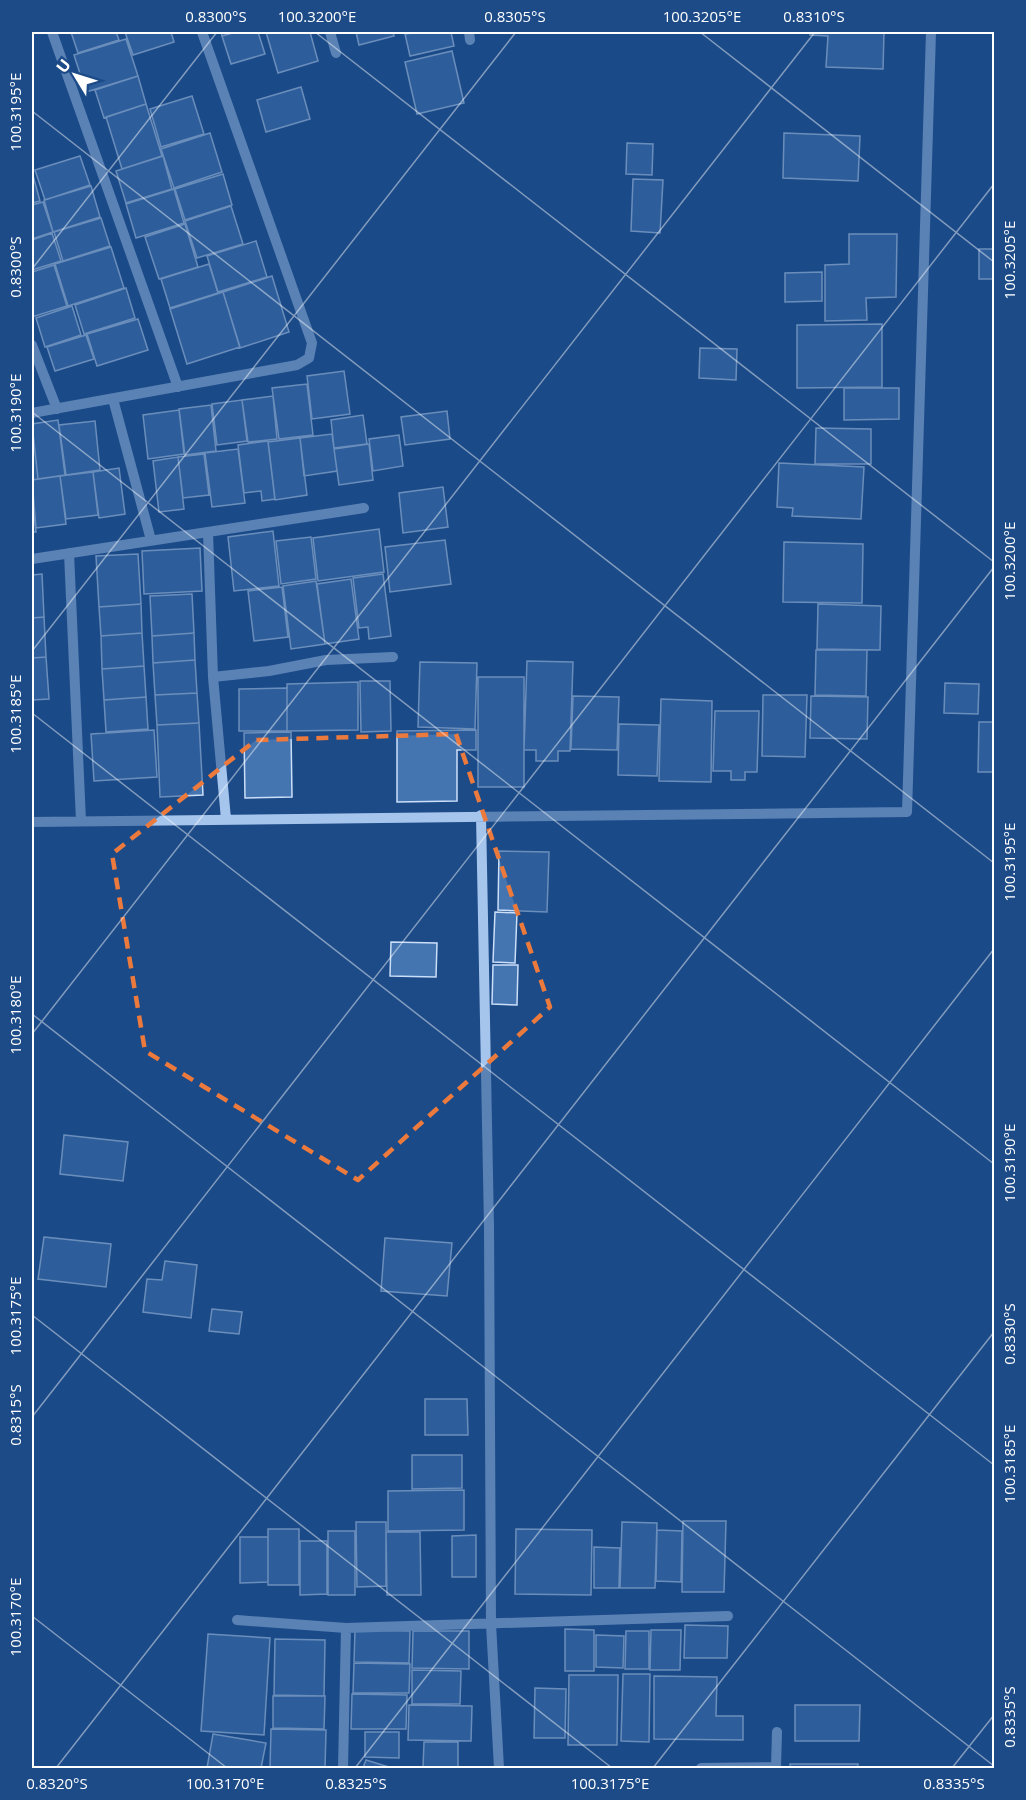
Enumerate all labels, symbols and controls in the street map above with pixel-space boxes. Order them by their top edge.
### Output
text: 0.8300°S [185,6,247,26]
text: 100.3200°E [278,6,356,26]
text: 0.8305°S [484,6,546,26]
text: 100.3205°E [663,6,741,26]
text: 0.8310°S [783,6,845,26]
north arrow [45,45,105,105]
text: U [51,54,76,77]
text: 100.3195°E [5,73,25,151]
text: 100.3205°E [999,221,1019,299]
text: 0.8300°S [5,236,25,298]
text: 100.3190°E [5,374,25,452]
text: 100.3200°E [999,522,1019,600]
text: 100.3185°E [5,675,25,753]
text: 100.3195°E [999,823,1019,901]
text: 100.3180°E [5,976,25,1054]
text: 100.3190°E [999,1124,1019,1202]
text: 100.3175°E [5,1277,25,1355]
text: 0.8330°S [999,1303,1019,1365]
text: 0.8315°S [5,1384,25,1446]
text: 100.3185°E [999,1425,1019,1503]
text: 100.3170°E [5,1578,25,1656]
text: 0.8335°S [999,1686,1019,1748]
text: 0.8320°S [26,1773,88,1793]
text: 100.3170°E [186,1773,264,1793]
text: 0.8325°S [325,1773,387,1793]
text: 100.3175°E [571,1773,649,1793]
text: 0.8335°S [923,1773,985,1793]

